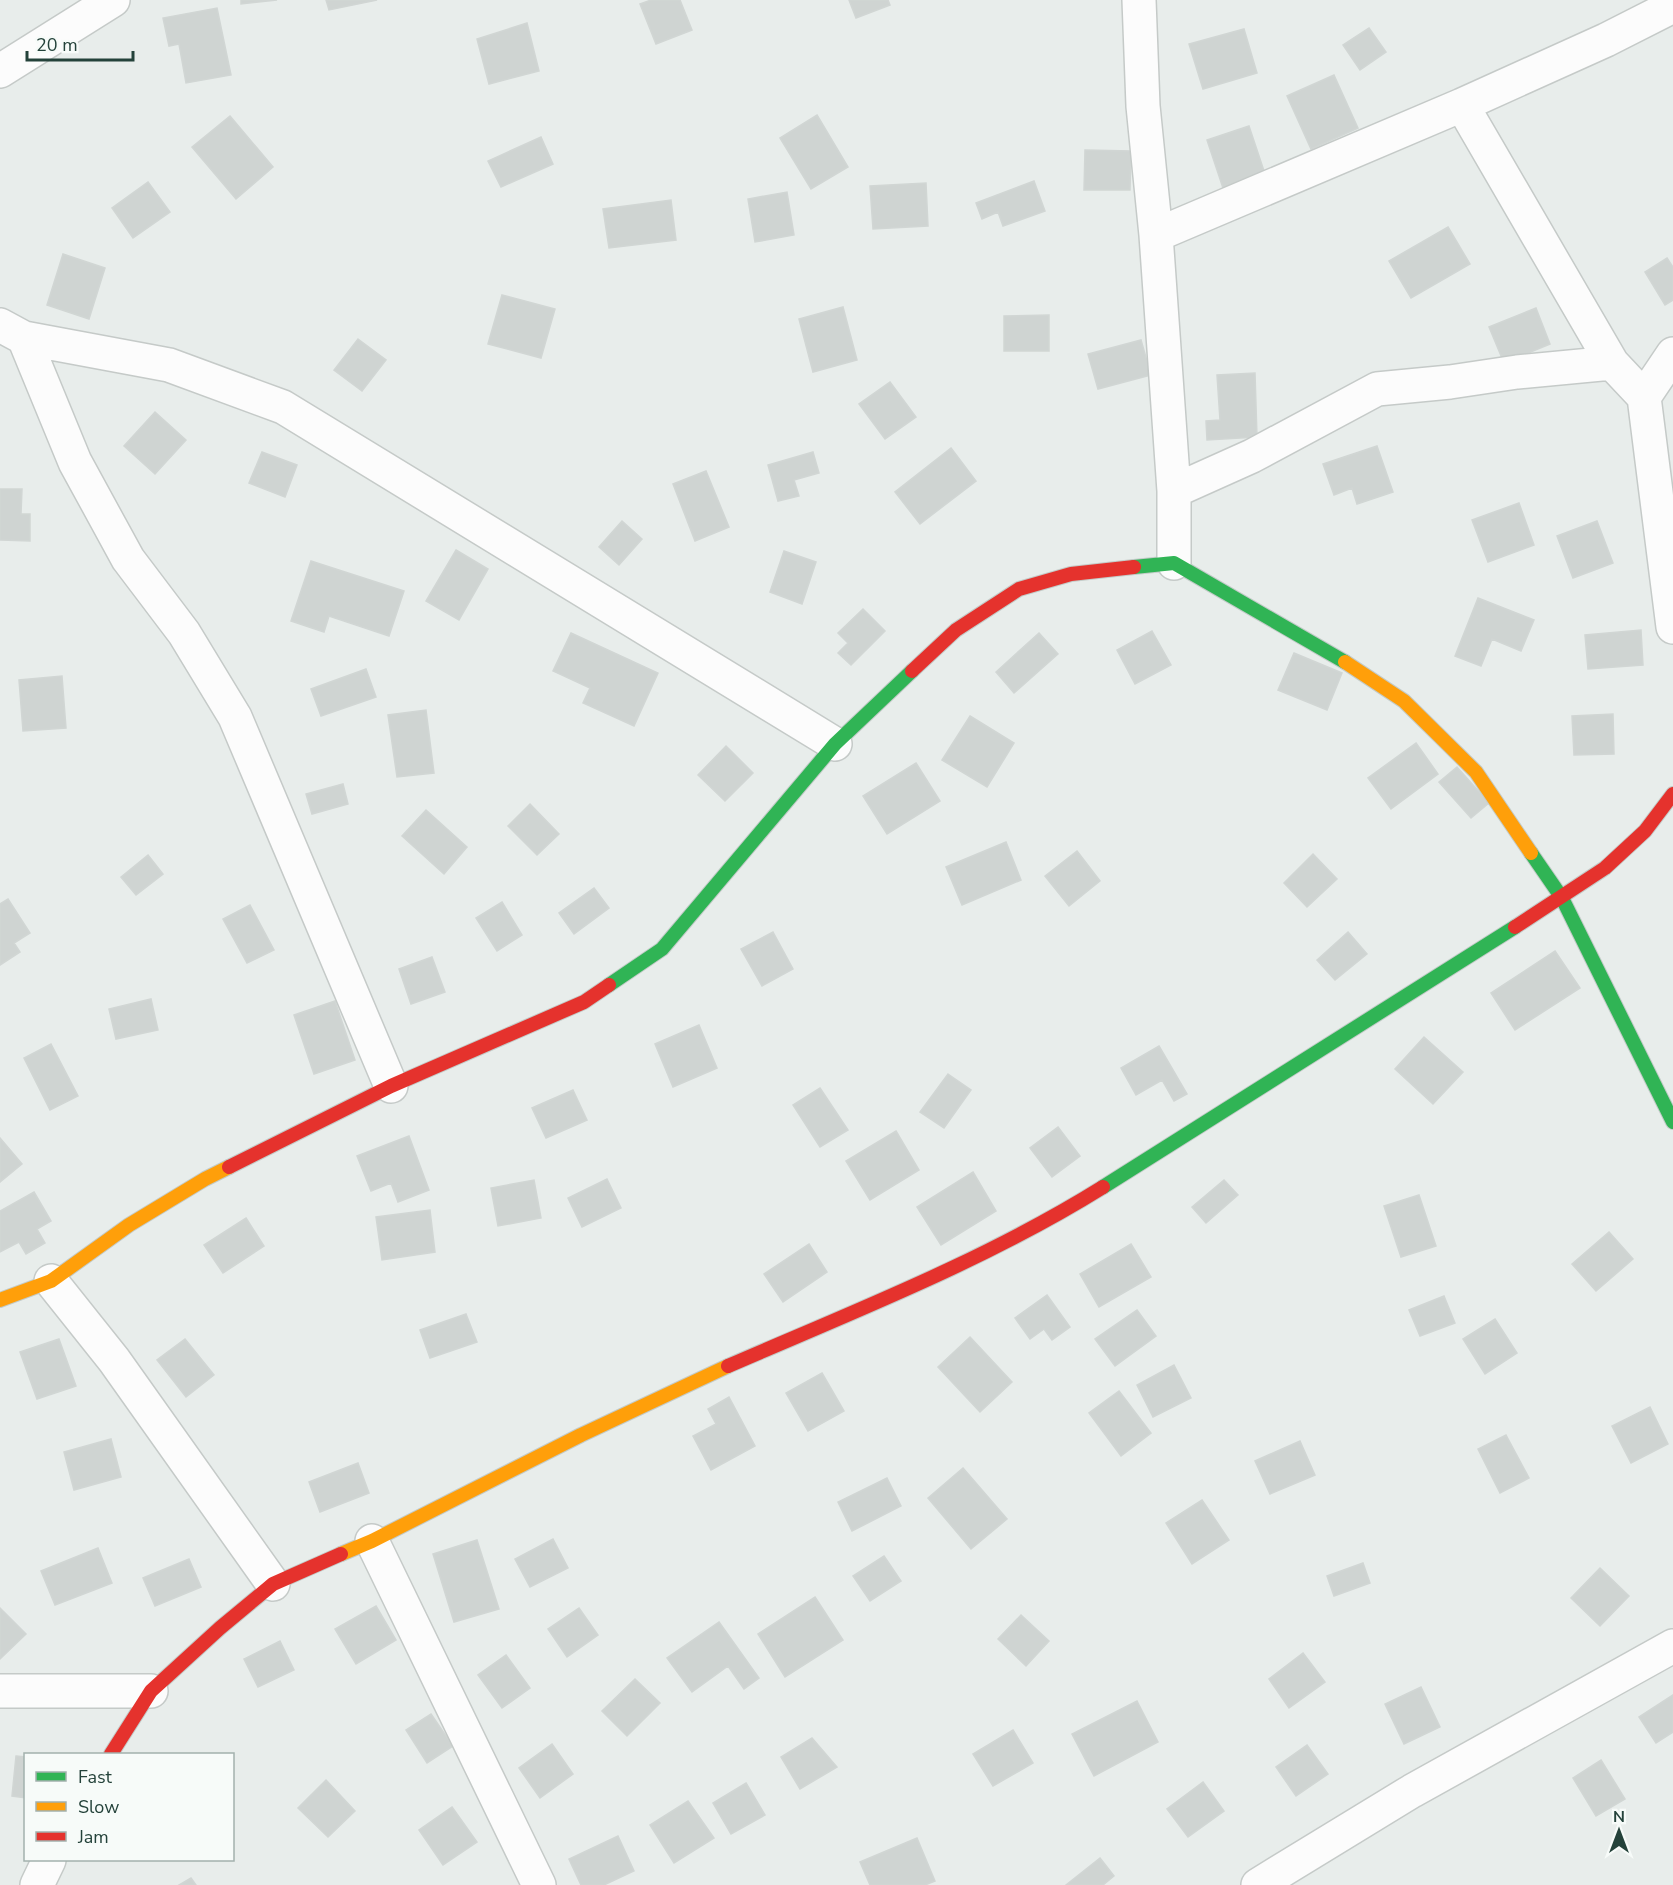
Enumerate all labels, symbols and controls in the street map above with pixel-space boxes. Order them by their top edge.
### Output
scale bar [27,24,134,62]
text: 20 m [36,33,78,57]
legend [24,1753,234,1861]
text: Fast [78,1765,113,1789]
text: Slow [78,1795,119,1819]
north arrow [1589,1801,1649,1861]
text: N [1613,1806,1625,1828]
text: Jam [77,1825,109,1849]

